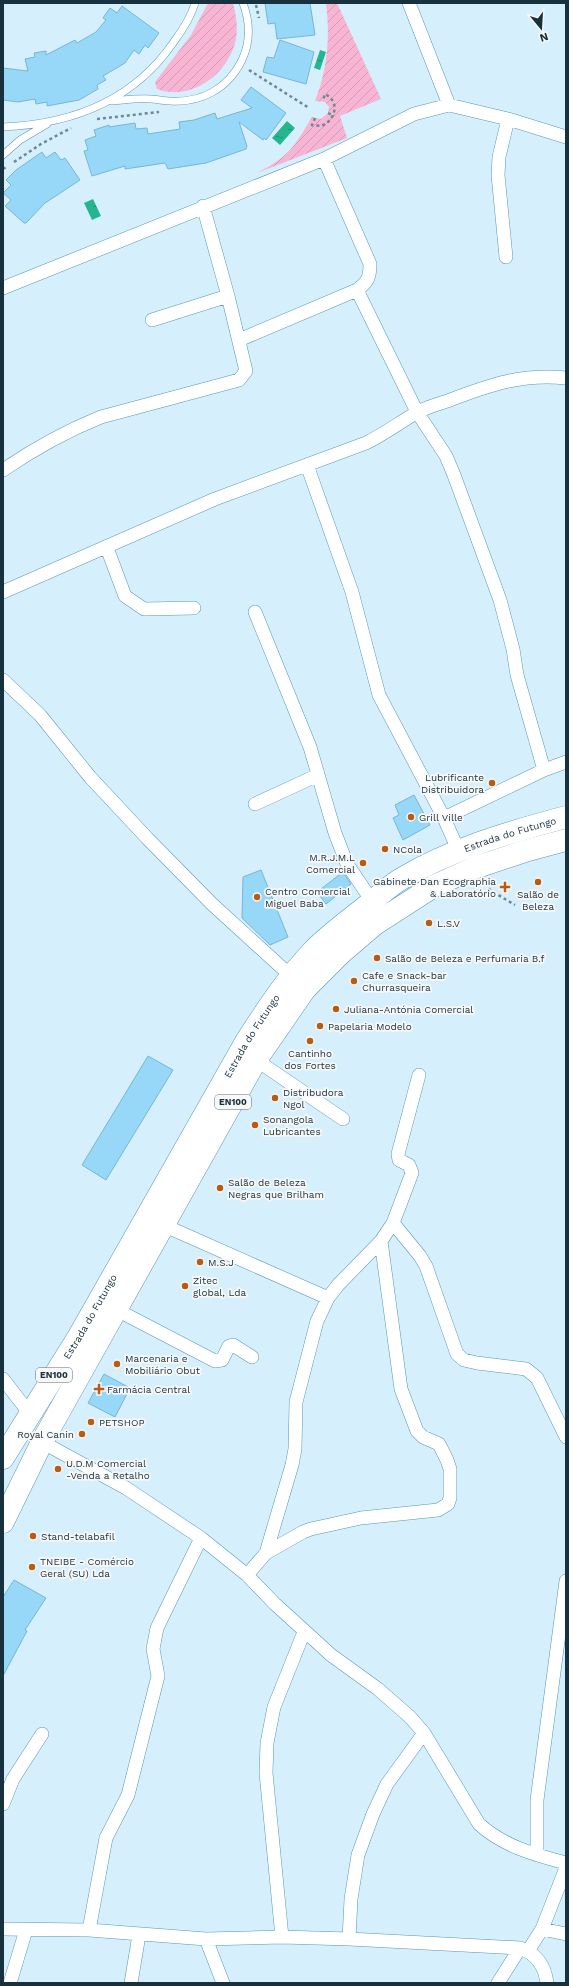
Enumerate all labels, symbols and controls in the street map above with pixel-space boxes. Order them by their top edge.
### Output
north arrow [521,8,561,48]
text: N [538,30,550,44]
place label: Lubrificante Distribuidora [421,772,484,795]
marker: Lubrificante Distribuidora [487,778,497,788]
marker: Grill Ville [406,812,416,822]
place label: Grill Ville [419,812,463,823]
street label: Estrada do Futungo [462,814,557,854]
marker: NCola [380,844,390,854]
place label: NCola [393,844,422,855]
place label: M.R.J.M.L Comercial [306,852,355,875]
marker: M.R.J.M.L Comercial [358,858,368,868]
place label: Gabinete Dan Ecographia & Laboratório [373,876,496,899]
marker: Salão de Beleza [533,877,543,887]
marker: Gabinete Dan Ecographia & Laboratório [499,881,511,893]
place label: Centro Comercial Miguel Baba [265,886,350,909]
place label: Salão de Beleza [517,889,559,912]
marker: Centro Comercial Miguel Baba [252,892,262,902]
marker: L.S.V [424,918,434,928]
place label: L.S.V [437,918,461,929]
marker: Salão de Beleza e Perfumaria B.f [372,953,382,963]
place label: Salão de Beleza e Perfumaria B.f [385,953,545,964]
place label: Cafe e Snack-bar Churrasqueira [362,970,447,993]
marker: Cafe e Snack-bar Churrasqueira [349,976,359,986]
street label: Estrada do Futungo [221,992,282,1079]
marker: Juliana-Antónia Comercial [331,1004,341,1014]
place label: Juliana-Antónia Comercial [344,1004,473,1015]
marker: Papelaria Modelo [315,1021,325,1031]
place label: Papelaria Modelo [328,1021,412,1032]
marker: Cantinho dos Fortes [305,1036,315,1046]
place label: Cantinho dos Fortes [284,1048,336,1071]
place label: Distribudora Ngol [283,1087,344,1110]
marker: Distribudora Ngol [270,1093,280,1103]
road number: EN100 [215,1095,251,1109]
place label: Sonangola Lubricantes [263,1114,321,1137]
marker: Sonangola Lubricantes [250,1120,260,1130]
place label: Salão de Beleza Negras que Brilham [228,1177,324,1200]
marker: Salão de Beleza Negras que Brilham [215,1183,225,1193]
marker: M.S.J [195,1257,205,1267]
place label: M.S.J [208,1257,234,1268]
street label: Estrada do Futungo [61,1272,118,1361]
place label: Zitec global, Lda [193,1275,247,1298]
marker: Zitec global, Lda [180,1281,190,1291]
place label: Marcenaria e Mobiliário Obut [125,1353,201,1376]
marker: Marcenaria e Mobiliário Obut [112,1359,122,1369]
road number: EN100 [36,1368,72,1382]
marker: Farmácia Central [94,1384,104,1394]
place label: Farmácia Central [107,1384,190,1395]
marker: PETSHOP [86,1417,96,1427]
place label: PETSHOP [99,1417,145,1428]
place label: Royal Canin [17,1429,74,1440]
marker: Royal Canin [77,1429,87,1439]
place label: U.D.M Comercial -Venda a Retalho [66,1458,150,1481]
marker: U.D.M Comercial -Venda a Retalho [53,1464,63,1474]
marker: Stand-telabafil [28,1531,38,1541]
place label: Stand-telabafil [41,1531,115,1542]
place label: TNEIBE - Comércio Geral (SU) Lda [40,1556,134,1579]
marker: TNEIBE - Comércio Geral (SU) Lda [27,1562,37,1572]

